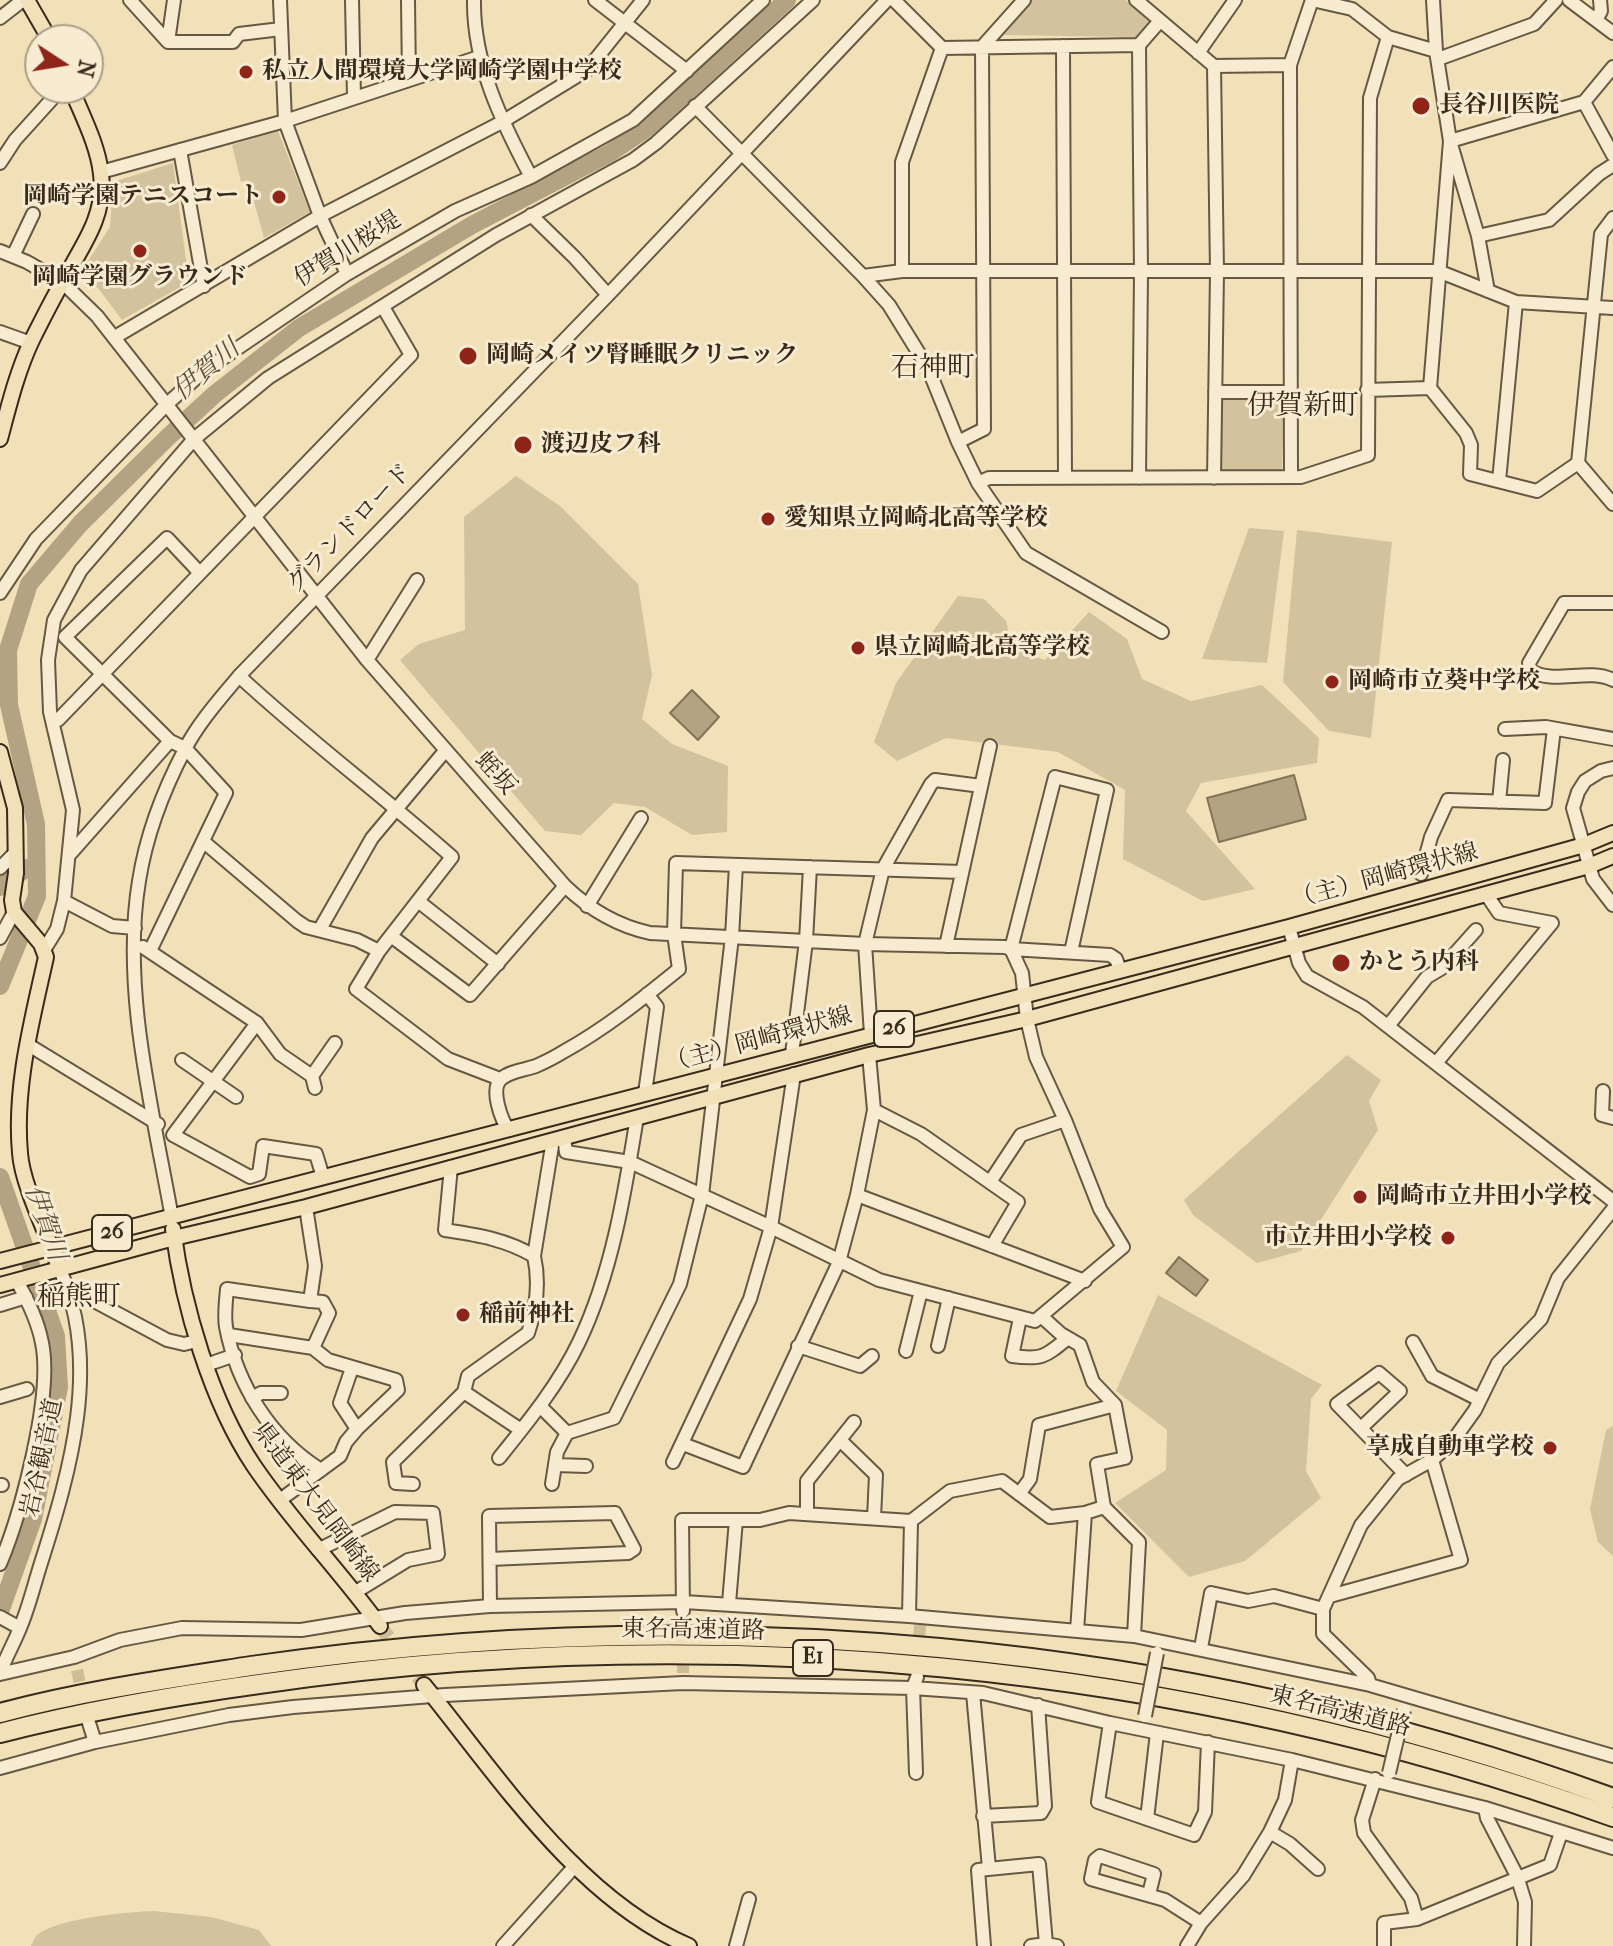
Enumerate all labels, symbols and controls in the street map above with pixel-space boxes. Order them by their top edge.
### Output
north arrow [24,24,104,104]
text: N [71,58,100,79]
place label: 私立人間環境大学岡崎学園中学校 [262,58,622,86]
marker: 私立人間環境大学岡崎学園中学校 [237,63,255,81]
place label: 長谷川医院 [1439,92,1559,120]
marker: 長谷川医院 [1410,95,1432,117]
place label: 岡崎学園テニスコート [23,183,263,211]
marker: 岡崎学園テニスコート [270,188,288,206]
street label: 伊賀川桜堤 [289,206,407,294]
marker: 岡崎学園グラウンド [131,242,149,260]
place label: 岡崎学園グラウンド [32,264,248,292]
water label: 伊賀川 [167,334,247,408]
place label: 岡崎メイツ腎睡眠クリニック [486,342,798,370]
marker: 岡崎メイツ腎睡眠クリニック [457,345,479,367]
district label: 石神町 [891,352,975,386]
district label: 伊賀新町 [1247,390,1359,424]
place label: 渡辺皮フ科 [541,431,661,459]
marker: 渡辺皮フ科 [512,434,534,456]
street label: グランドロード [281,459,419,599]
place label: 愛知県立岡崎北高等学校 [784,505,1048,533]
marker: 愛知県立岡崎北高等学校 [759,510,777,528]
place label: 県立岡崎北高等学校 [874,634,1090,662]
marker: 県立岡崎北高等学校 [849,639,867,657]
place label: 岡崎市立葵中学校 [1348,668,1540,696]
marker: 岡崎市立葵中学校 [1323,673,1341,691]
street label: 蛭坂 [468,747,522,801]
street label: （主）岡崎環状線 [1289,838,1481,916]
place label: かとう内科 [1359,949,1479,977]
marker: かとう内科 [1330,952,1352,974]
street label: （主）岡崎環状線 [663,1002,855,1080]
road number: 26 [874,1011,914,1047]
water label: 伊賀川 [17,1181,71,1265]
place label: 岡崎市立井田小学校 [1376,1183,1592,1211]
marker: 岡崎市立井田小学校 [1351,1188,1369,1206]
road number: 26 [92,1215,132,1251]
place label: 市立井田小学校 [1264,1224,1432,1252]
marker: 市立井田小学校 [1439,1229,1457,1247]
district label: 稲熊町 [37,1281,121,1315]
place label: 稲前神社 [479,1301,575,1329]
marker: 稲前神社 [454,1306,472,1324]
street label: 岩谷観音道 [16,1396,70,1520]
street label: 県道東大見岡崎線 [246,1418,384,1588]
place label: 享成自動車学校 [1366,1434,1534,1462]
marker: 享成自動車学校 [1541,1439,1559,1457]
street label: 東名高速道路 [621,1615,765,1647]
road number: E1 [793,1640,833,1676]
street label: 東名高速道路 [1267,1681,1413,1743]

